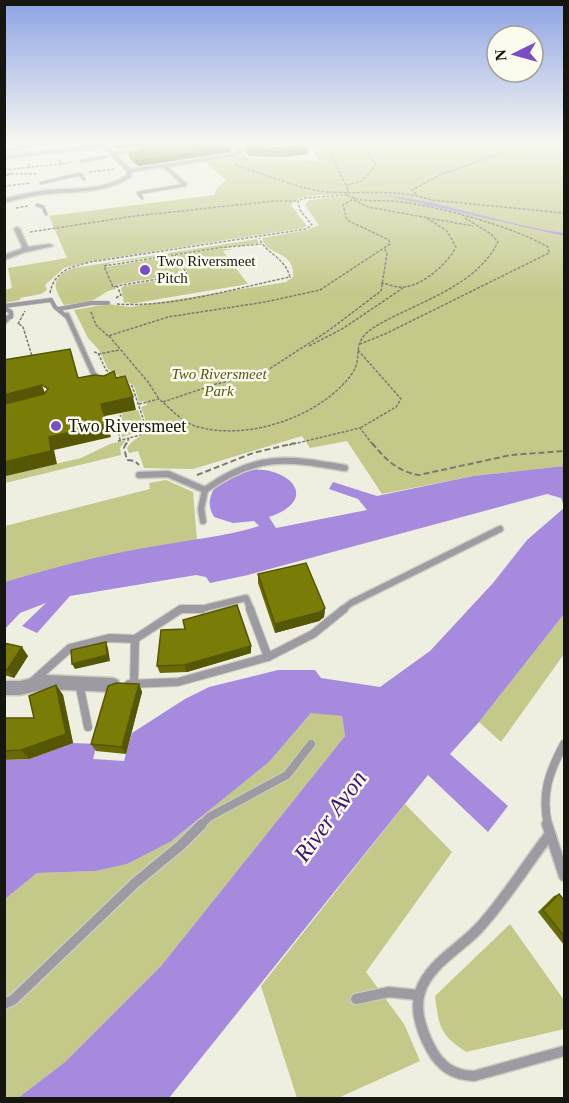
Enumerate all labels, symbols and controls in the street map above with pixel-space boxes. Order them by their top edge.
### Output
north arrow [485,24,545,84]
text: N [492,48,510,62]
place label: Two Riversmeet Pitch [157,253,256,286]
marker: Two Riversmeet Pitch [138,263,152,277]
park label: Two Riversmeet Park [171,366,267,399]
place label: Two Riversmeet [68,416,186,436]
marker: Two Riversmeet [49,419,63,433]
water label: River Avon [288,766,372,867]

